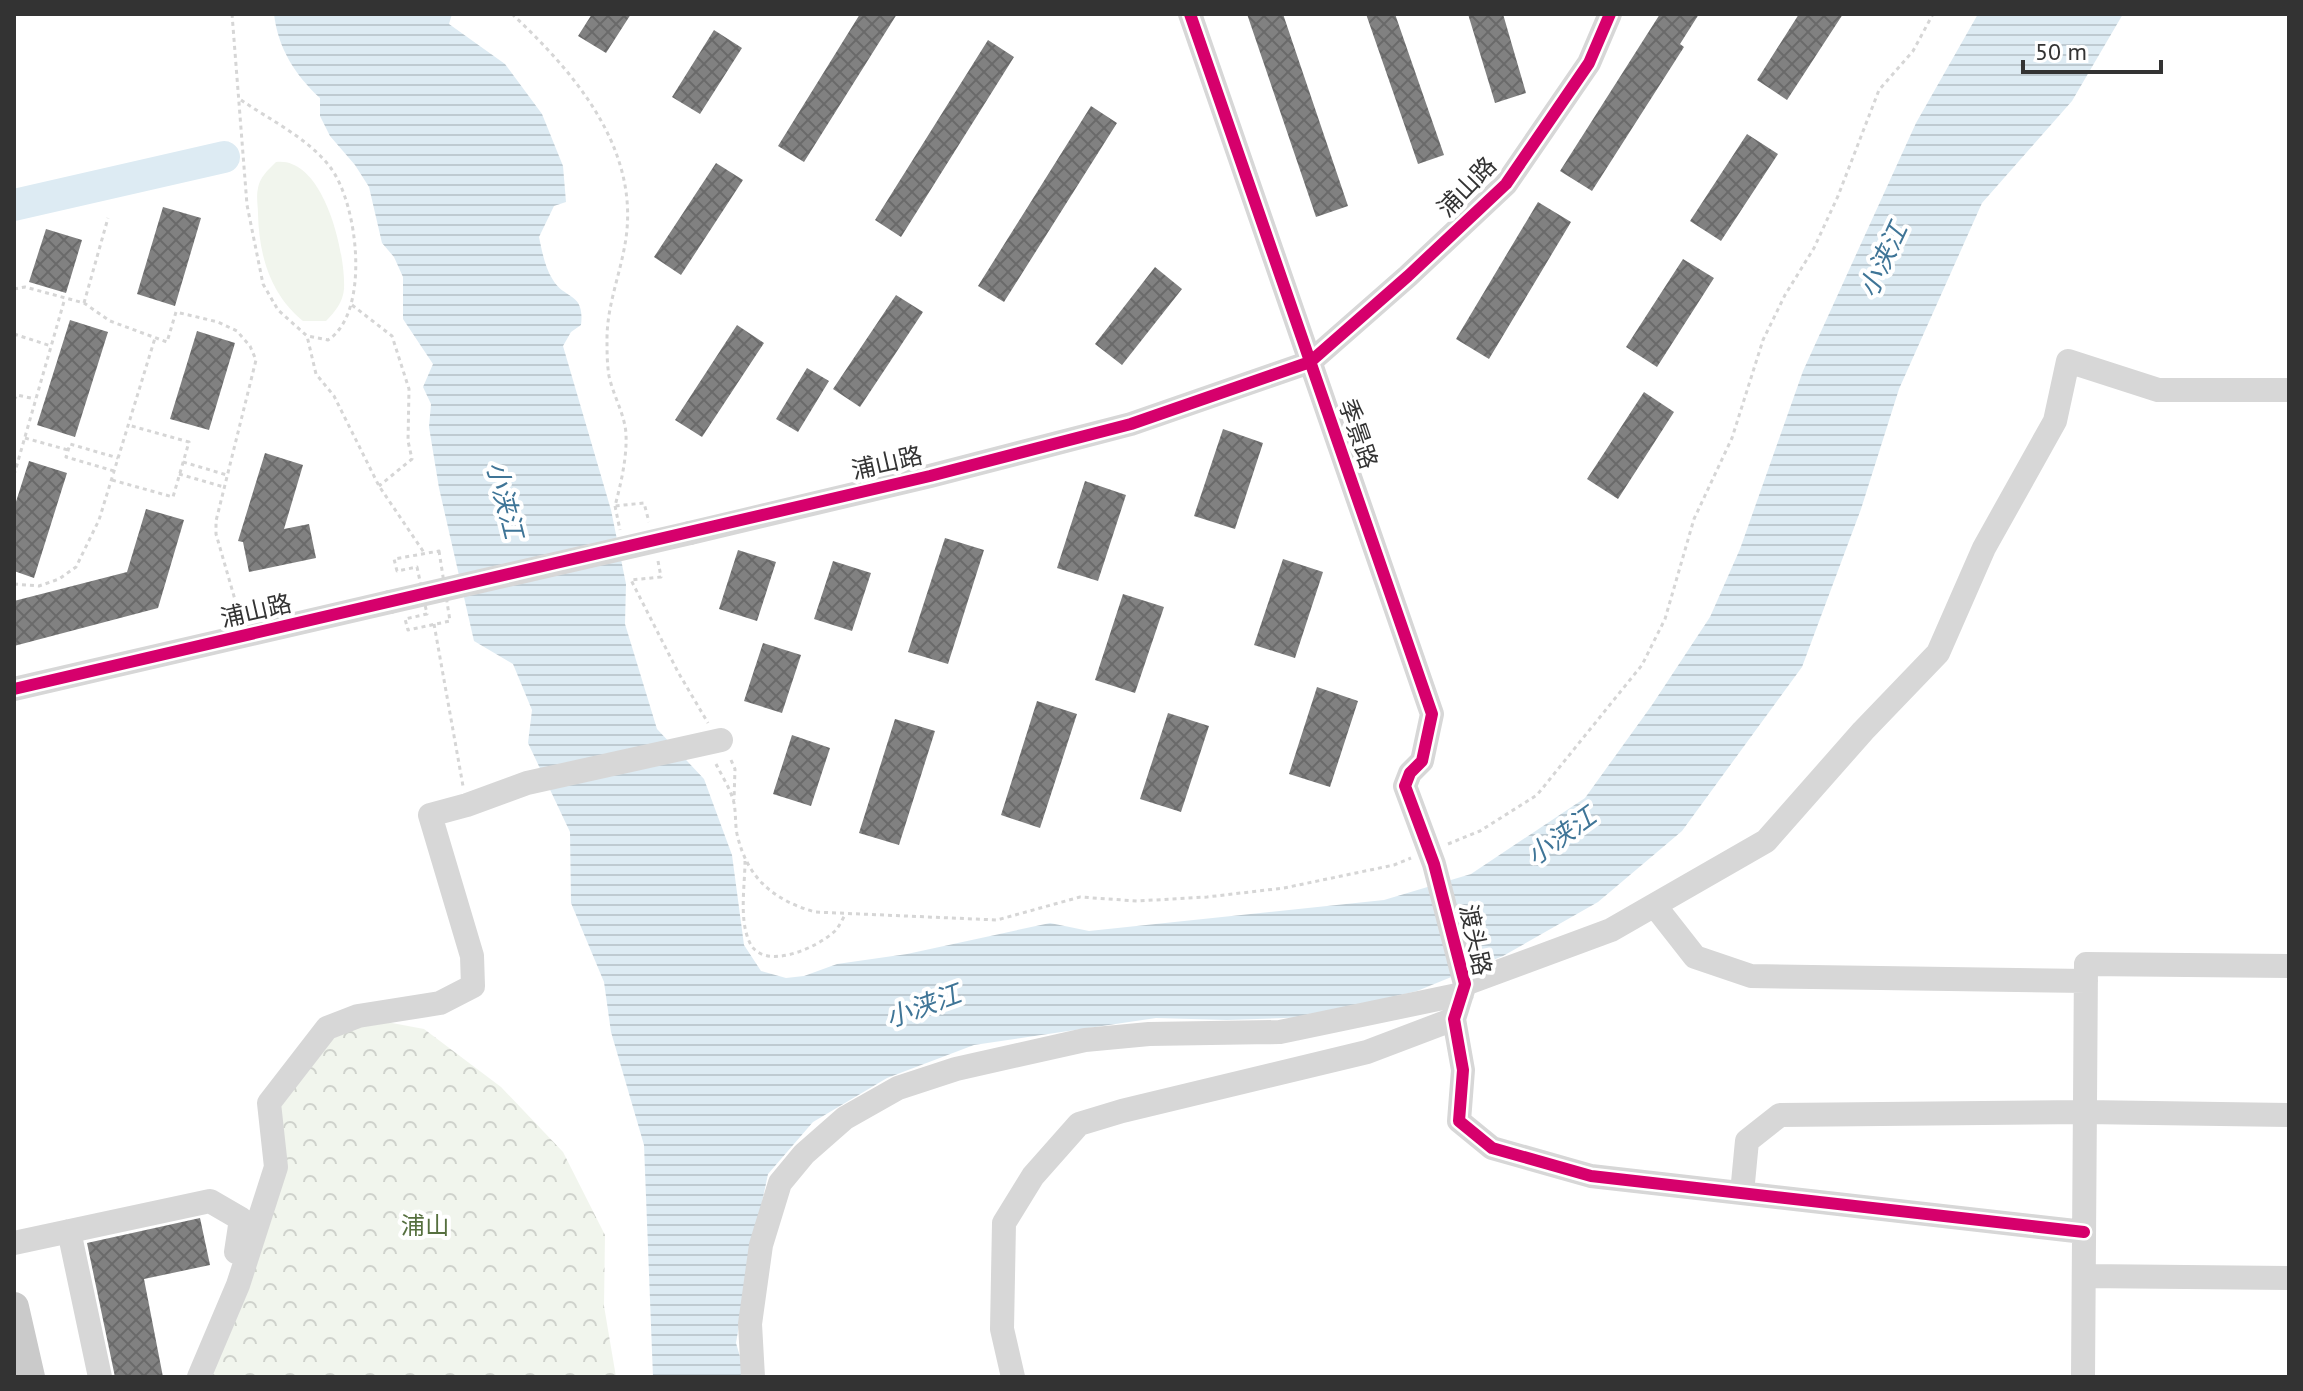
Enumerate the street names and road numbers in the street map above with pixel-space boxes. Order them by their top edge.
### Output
street label: 浦山路 [1430,150,1503,223]
street label: 季景路 [1332,395,1385,473]
street label: 浦山路 [848,439,925,486]
street label: 浦山路 [217,587,294,634]
street label: 渡头路 [1453,901,1498,978]

